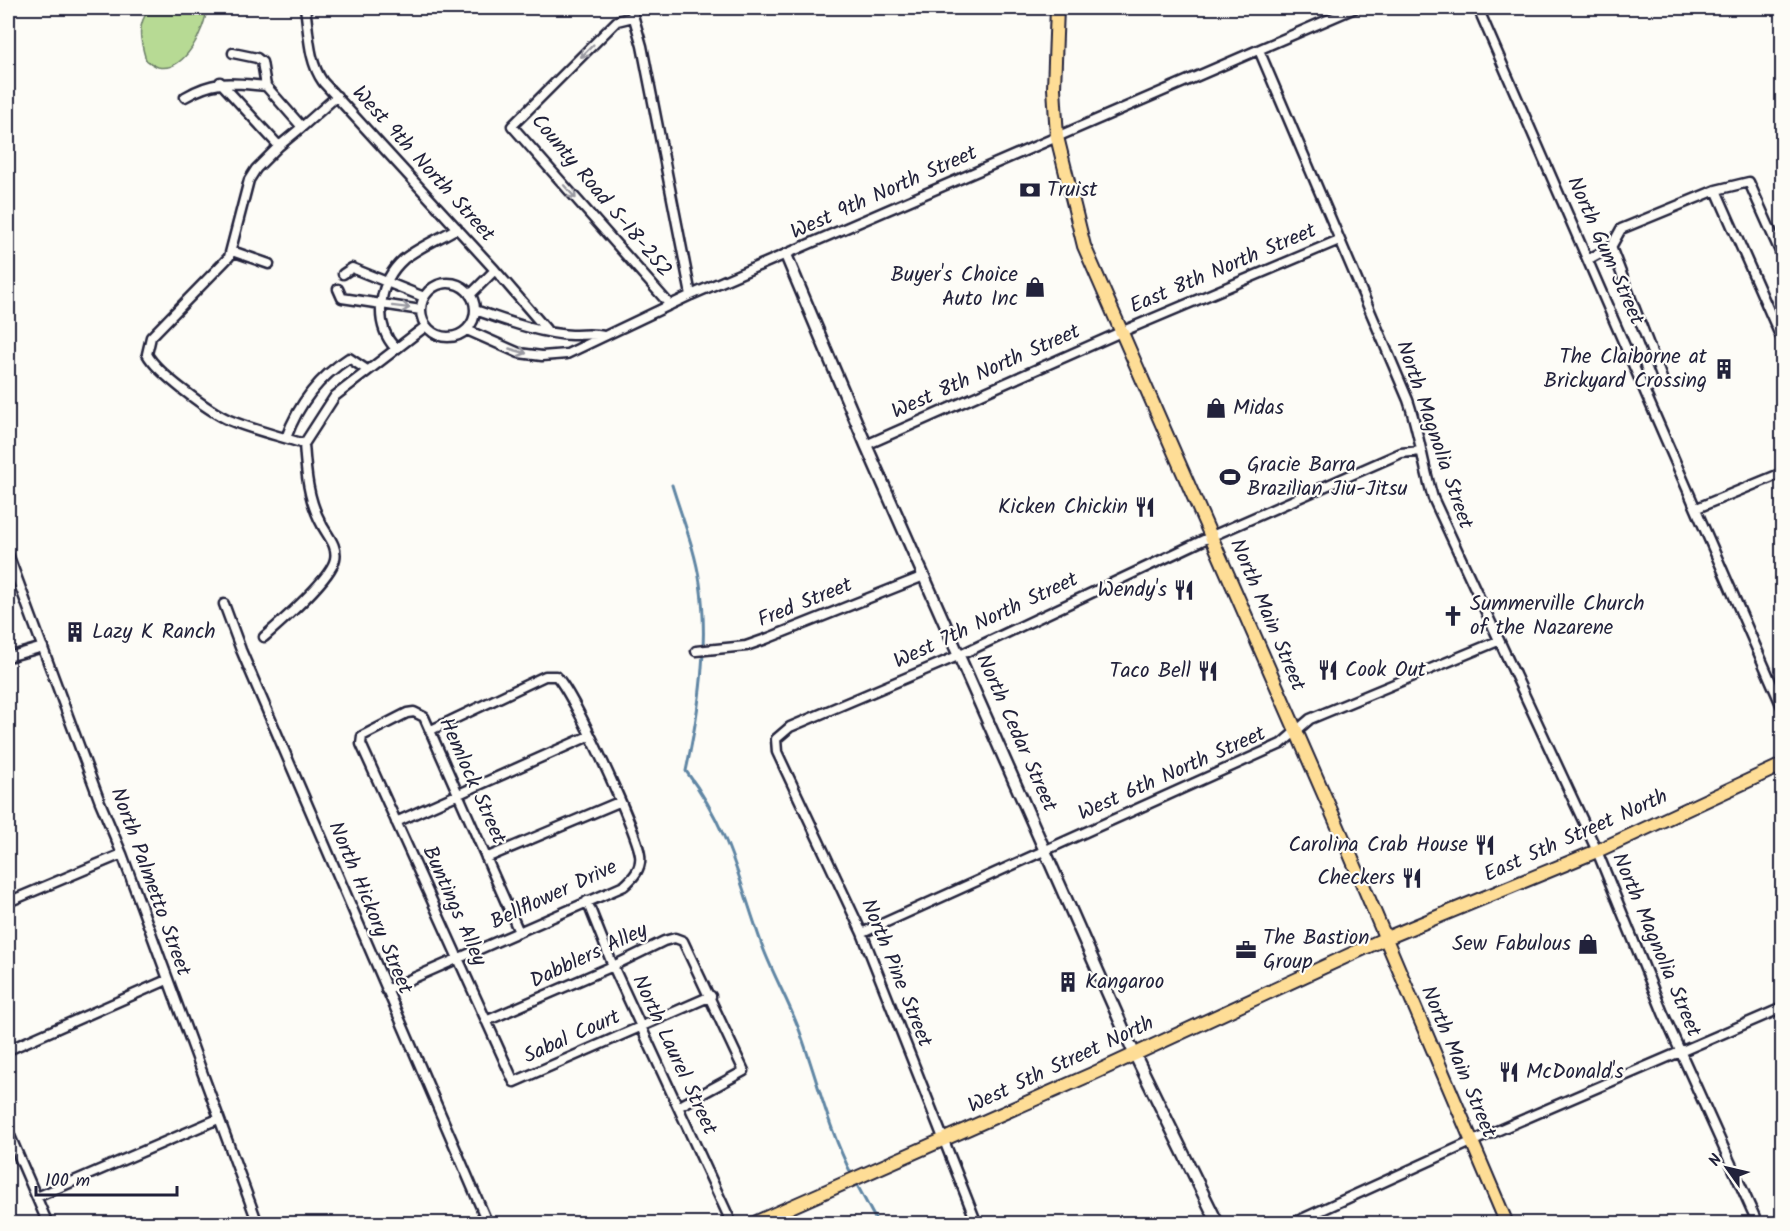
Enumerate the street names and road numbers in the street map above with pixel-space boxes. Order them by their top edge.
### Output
street label: West 9th North Street [343,78,503,250]
street label: County Road S-18-252 [522,107,680,285]
street label: West 9th North Street [785,137,983,249]
street label: North Gum Street [1557,171,1653,332]
street label: East 8th North Street [1125,214,1322,323]
street label: West 8th North Street [886,315,1086,428]
street label: North Magnolia Street [1386,336,1482,534]
street label: North Main Street [1220,534,1314,697]
street label: West 7th North Street [888,563,1085,678]
street label: Fred Street [753,569,858,637]
street label: North Cedar Street [966,649,1066,818]
street label: Hemlock Street [429,712,515,851]
street label: West 6th North Street [1073,717,1272,830]
street label: East 5th Street North [1479,781,1673,891]
street label: North Palmetto Street [101,783,200,982]
street label: North Hickory Street [319,817,422,1000]
street label: Buntings Alley [413,841,495,972]
street label: North Magnolia Street [1602,848,1710,1043]
street label: Bellflower Drive [485,851,623,939]
street label: North Pine Street [851,894,941,1053]
street label: Dabblers Alley [525,914,654,998]
street label: North Laurel Street [622,970,726,1141]
street label: North Main Street [1411,981,1505,1144]
street label: Sabal Court [518,1001,626,1073]
street label: West 5th Street North [962,1007,1160,1123]

